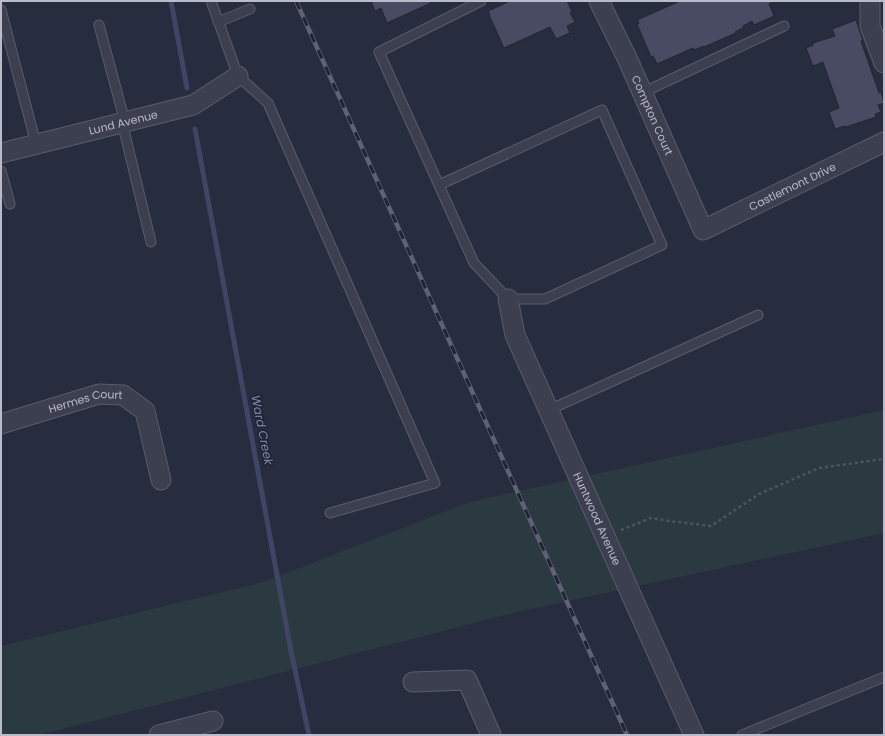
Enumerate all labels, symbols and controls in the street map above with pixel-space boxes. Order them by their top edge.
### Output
street label: Compton Court [628,73,677,158]
street label: Lund Avenue [87,106,160,139]
street label: Castlemont Drive [746,158,839,215]
street label: Hermes Court [46,386,123,417]
water label: Ward Creek [247,394,278,467]
street label: Huntwood Avenue [569,470,625,568]

